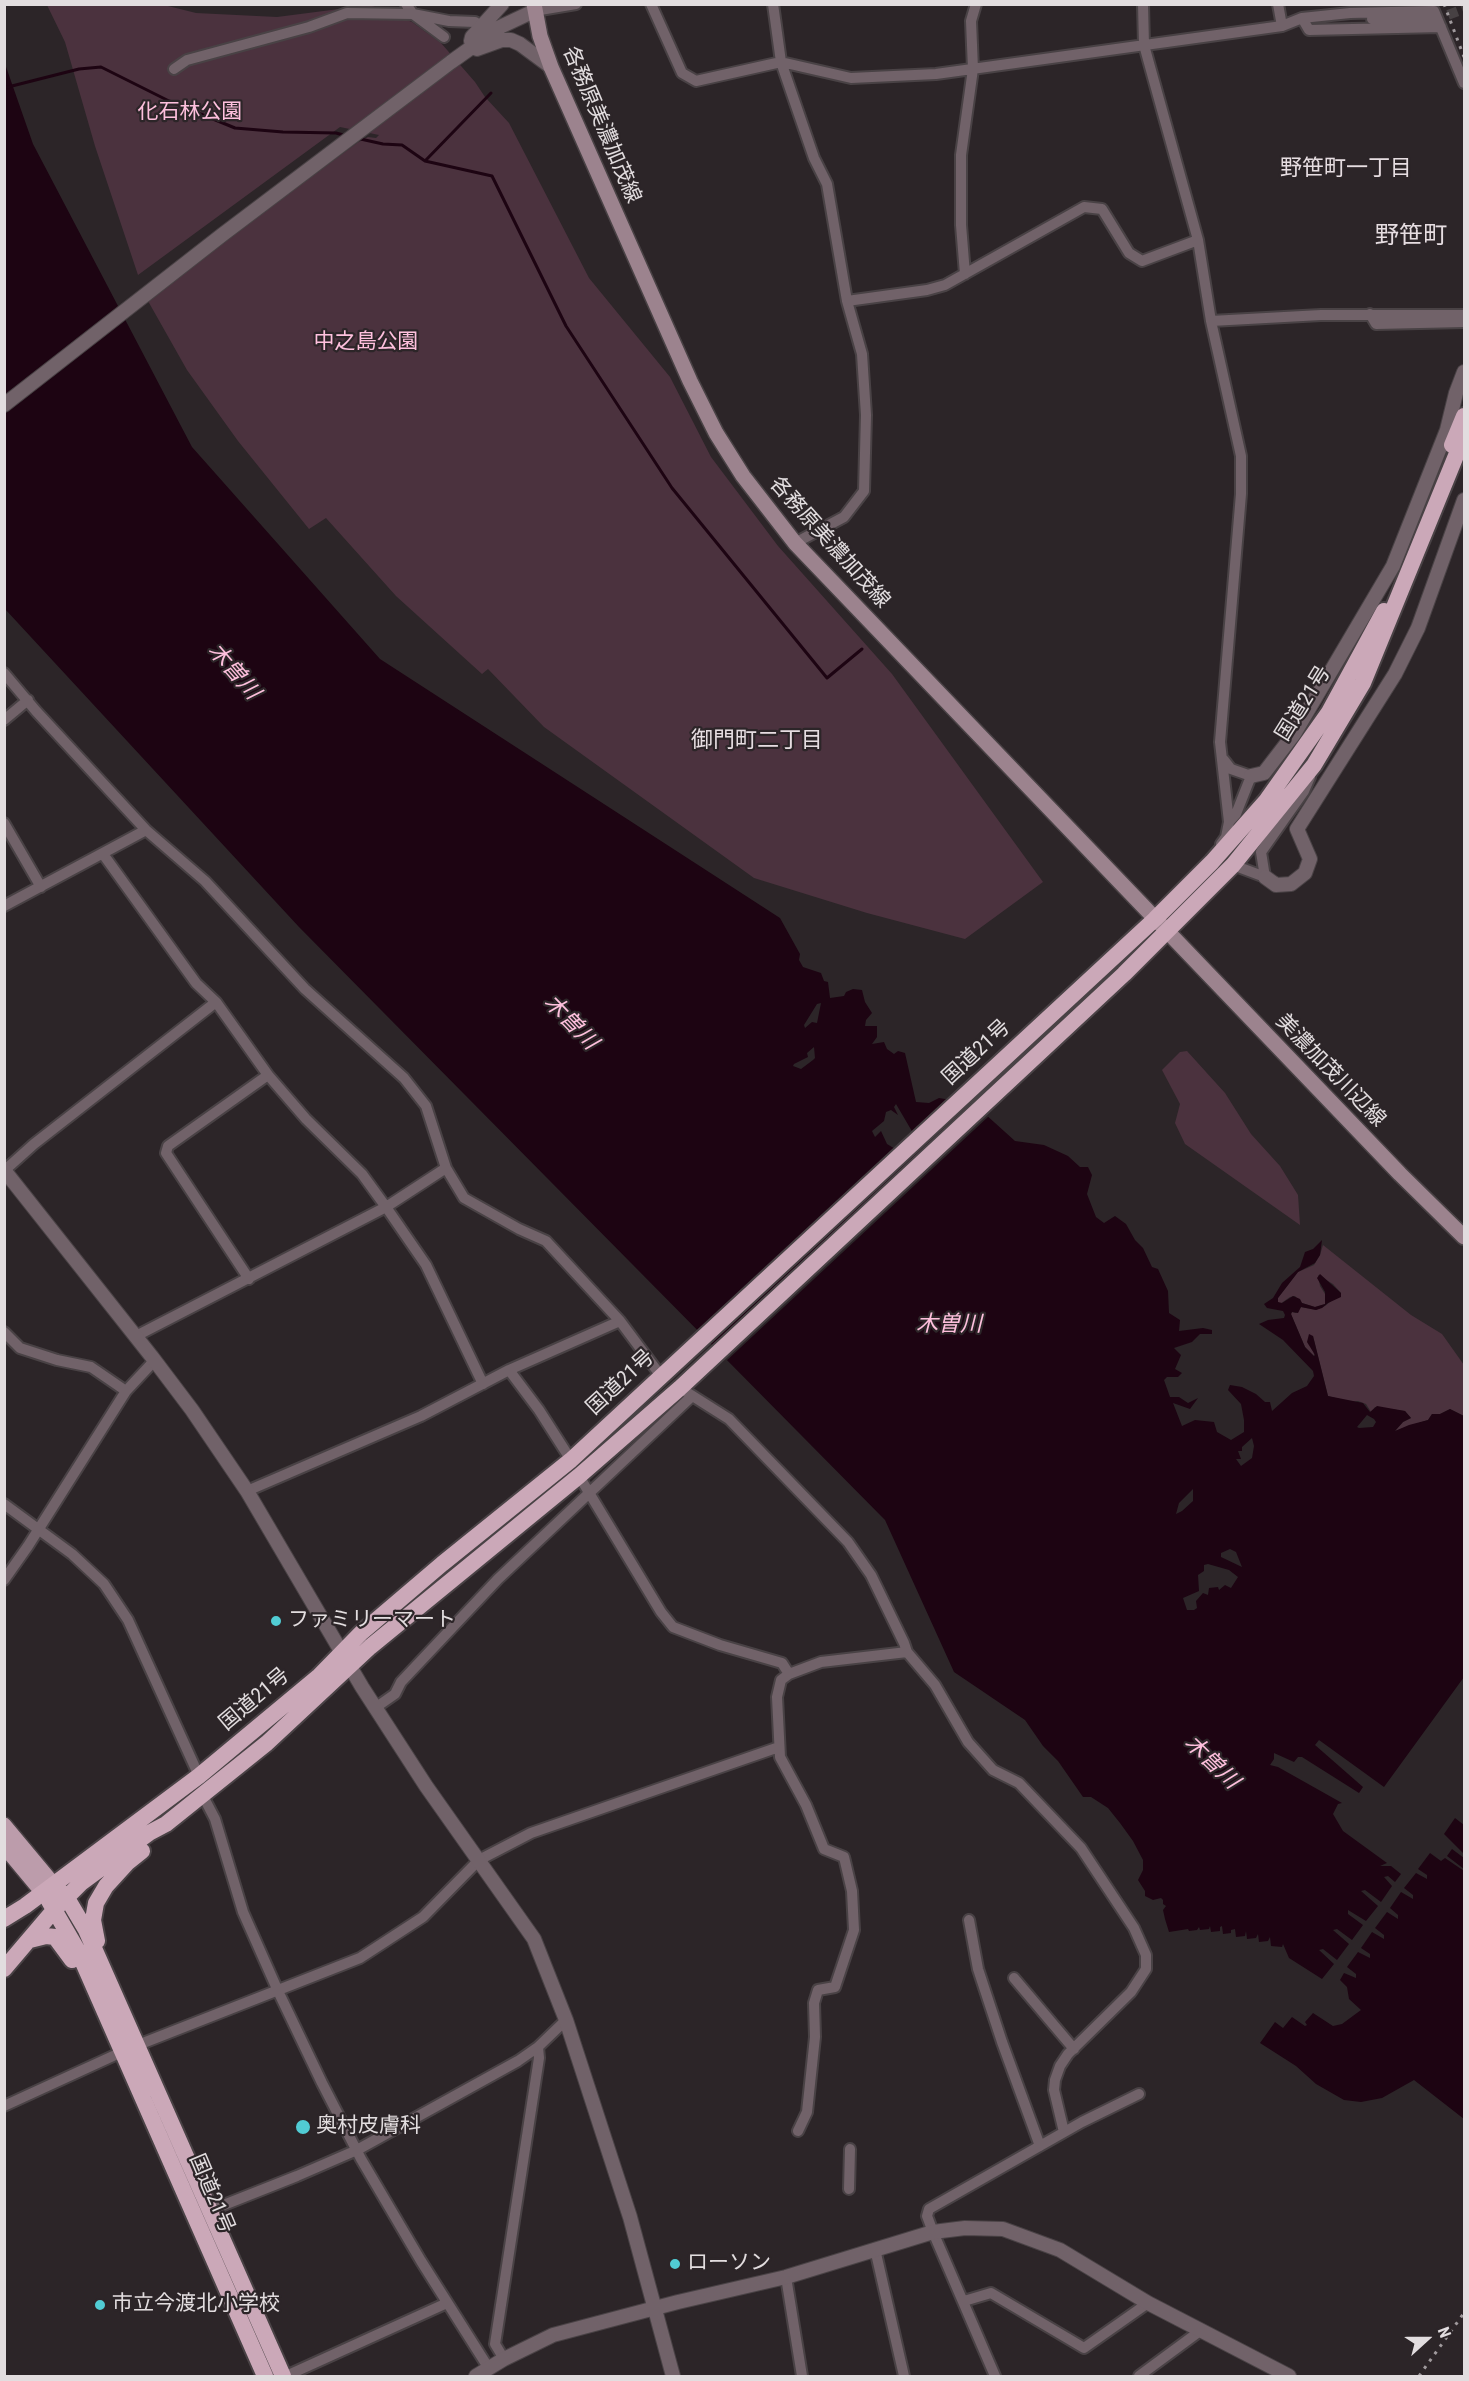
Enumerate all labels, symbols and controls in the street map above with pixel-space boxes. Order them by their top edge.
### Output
street label: 各務原美濃加茂線 [557,43,645,207]
park label: 化石林公園 [138,100,242,126]
district label: 野笹町一丁目 [1280,156,1412,182]
district label: 野笹町 [1375,223,1447,251]
park label: 中之島公園 [314,330,418,356]
street label: 各務原美濃加茂線 [763,472,895,614]
water label: 木曽川 [201,638,265,706]
street label: 国道21号 [1271,662,1337,746]
district label: 御門町二丁目 [691,728,823,754]
water label: 木曽川 [538,990,602,1056]
street label: 美濃加茂川辺線 [1270,1009,1390,1133]
street label: 国道21号 [938,1015,1016,1091]
water label: 木曽川 [916,1312,982,1338]
street label: 国道21号 [582,1345,660,1421]
place label: ファミリーマート [288,1608,456,1634]
marker: ファミリーマート [269,1614,283,1628]
street label: 国道21号 [215,1663,295,1737]
water label: 木曽川 [1178,1731,1244,1795]
place label: 奥村皮膚科 [316,2114,421,2140]
marker: 奥村皮膚科 [294,2118,312,2136]
street label: 国道21号 [183,2151,239,2237]
place label: ローソン [687,2251,771,2277]
marker: ローソン [668,2257,682,2271]
place label: 市立今渡北小学校 [112,2292,280,2318]
marker: 市立今渡北小学校 [93,2298,107,2312]
north arrow [1397,2309,1457,2369]
text: N [1434,2324,1455,2340]

